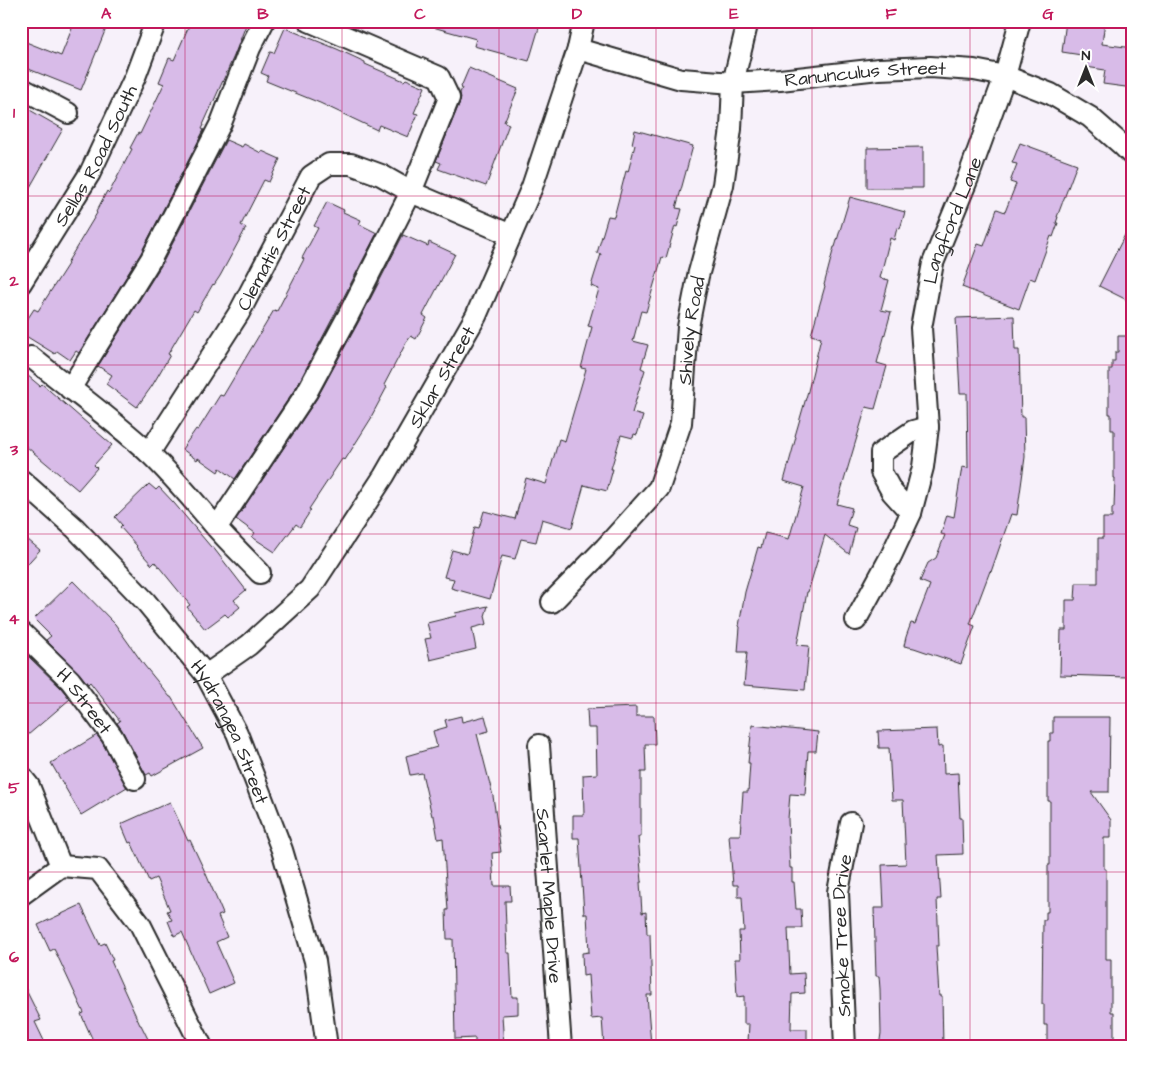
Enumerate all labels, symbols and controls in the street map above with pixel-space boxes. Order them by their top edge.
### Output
text: A [101,3,112,25]
text: B [257,3,269,25]
text: C [414,3,426,25]
text: D [572,3,583,25]
text: E [729,3,739,25]
text: F [885,3,897,25]
text: G [1042,3,1054,25]
north arrow [1062,42,1112,92]
text: N [1082,46,1091,66]
street label: Ranunculus Street [783,55,947,94]
street label: Sellas Road South [48,80,145,232]
text: 1 [13,102,16,124]
street label: Langford Lane [917,153,990,286]
street label: Clematis Street [231,181,319,316]
text: 2 [8,270,19,292]
street label: Shively Road [672,274,713,386]
street label: Sklar Street [403,321,483,433]
text: 3 [9,439,19,461]
text: 4 [9,608,20,630]
street label: Hydrangea Street [184,654,275,808]
street label: H Street [50,662,118,741]
text: 5 [8,777,20,799]
street label: Scarlet Maple Drive [529,807,568,984]
street label: Smoke Tree Drive [826,852,860,1017]
text: 6 [9,946,19,968]

